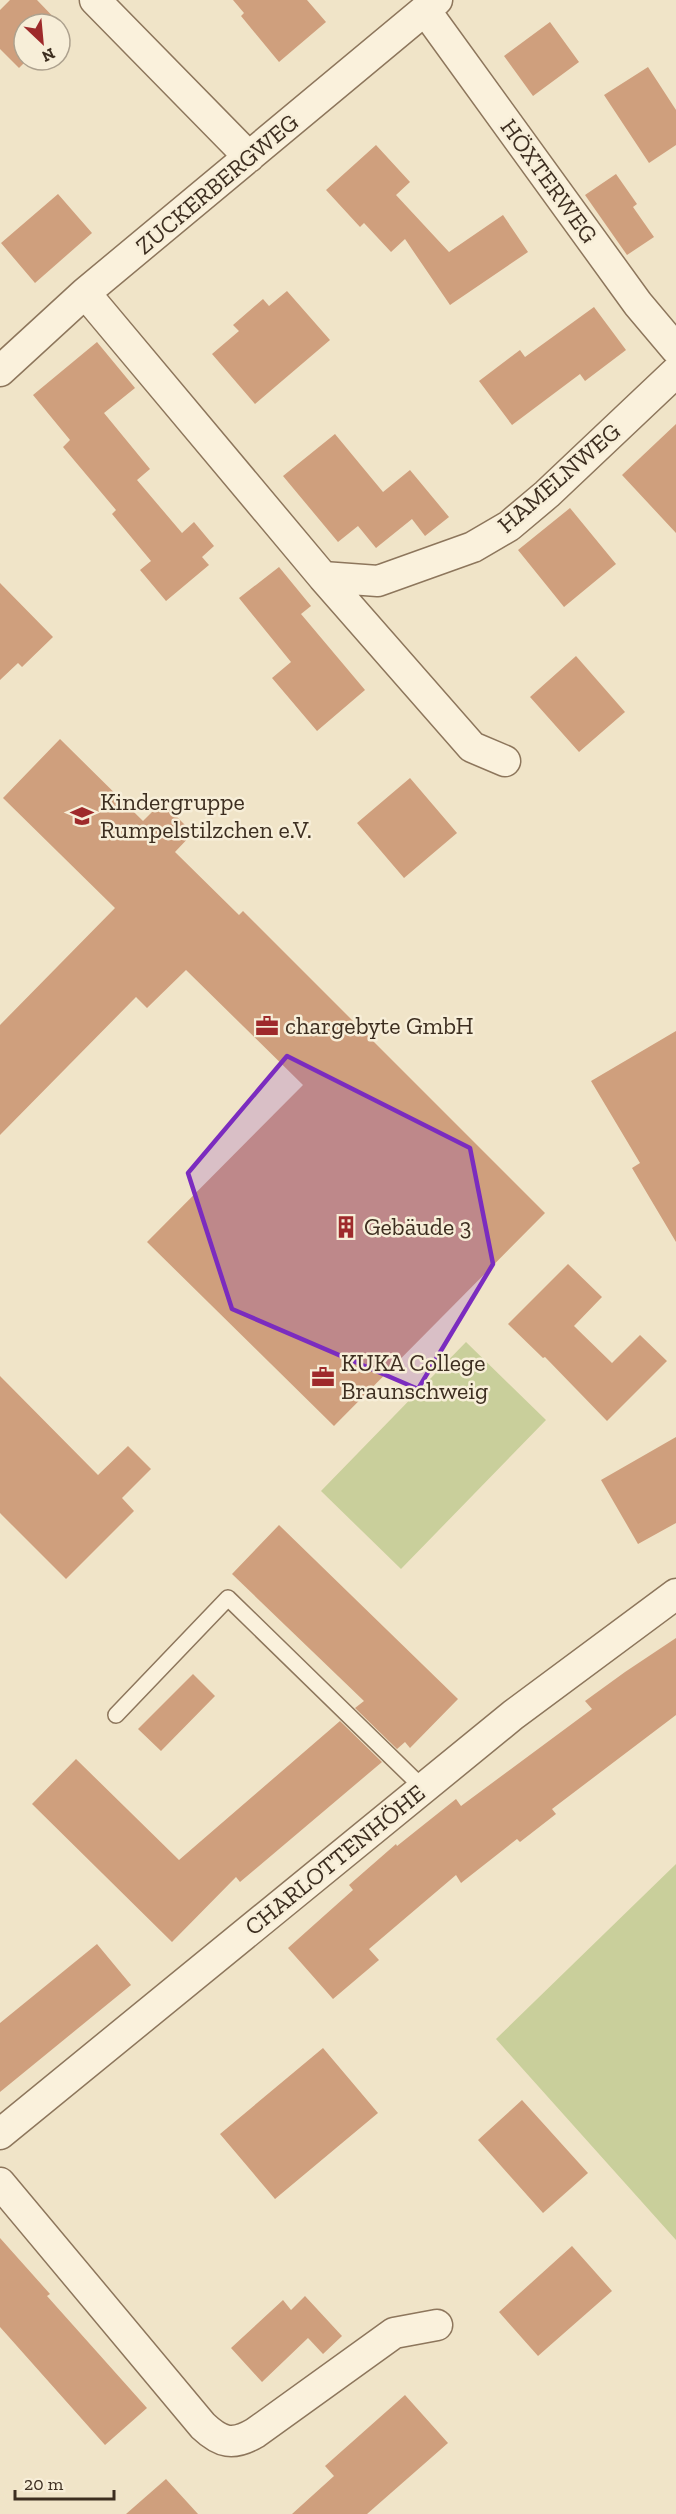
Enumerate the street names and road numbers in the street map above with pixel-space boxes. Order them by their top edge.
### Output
street label: ZUCKERBERGWEG [129,107,304,260]
street label: HÖXTERWEG [495,113,604,248]
street label: HAMELNWEG [491,417,626,539]
street label: CHARLOTTENHÖHE [239,1778,431,1941]

